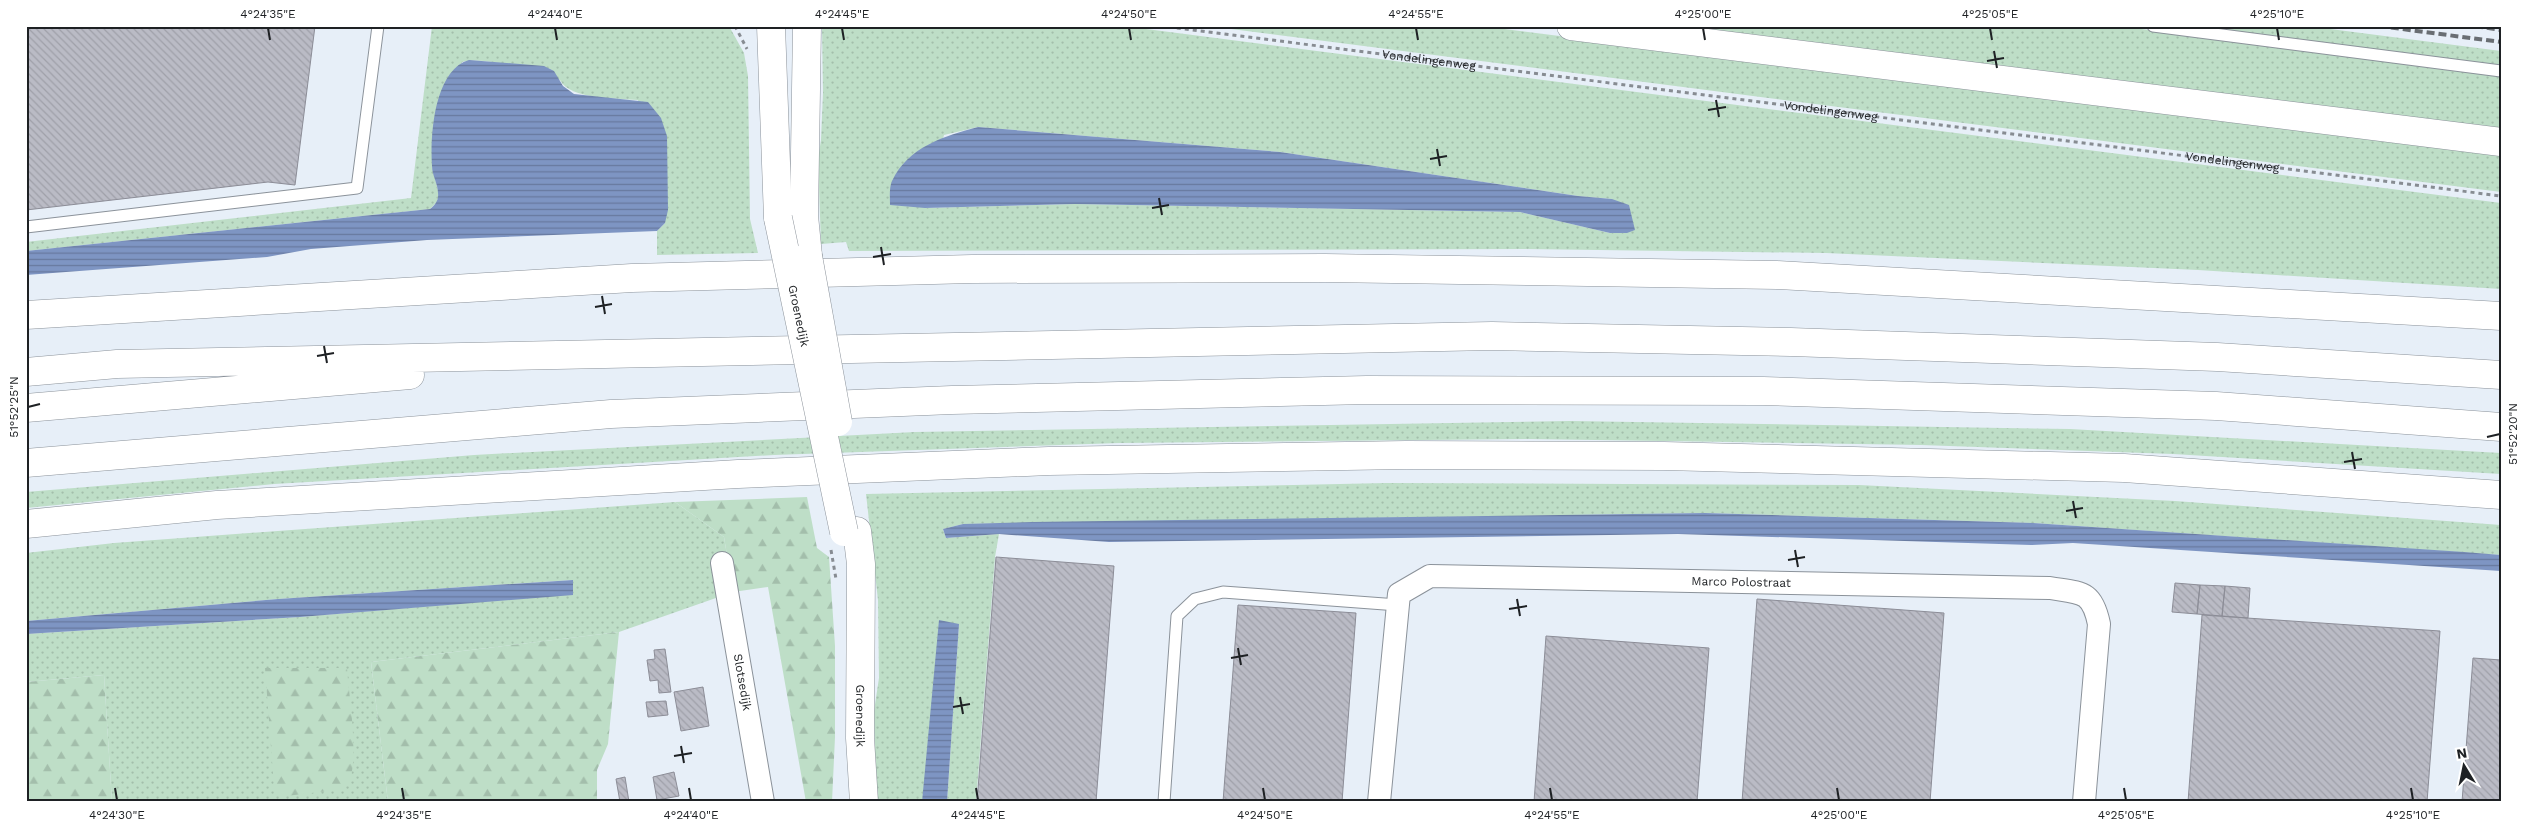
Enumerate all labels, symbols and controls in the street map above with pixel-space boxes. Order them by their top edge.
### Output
text: 4°24'35"E [240,7,296,21]
text: 4°24'40"E [527,7,583,21]
text: 4°24'45"E [815,7,870,21]
text: 4°24'50"E [1101,7,1157,21]
text: 4°24'55"E [1388,7,1444,21]
text: 4°25'00"E [1674,7,1732,21]
text: 4°25'05"E [1962,7,2019,21]
text: 4°25'10"E [2250,7,2304,21]
street label: Vondelingenweg [1381,47,1477,73]
street label: Vondelingenweg [1783,98,1879,124]
street label: Vondelingenweg [2185,149,2281,175]
street label: Groenedijk [785,284,812,348]
text: 51°52'25"N [7,376,21,438]
text: 51°52'20"N [2506,403,2520,465]
street label: Marco Polostraat [1691,574,1791,590]
street label: Slotsedijk [731,653,754,712]
street label: Groenedijk [853,684,868,748]
north arrow [2440,740,2490,790]
text: N [2455,744,2468,762]
text: 4°24'30"E [89,808,145,822]
text: 4°24'35"E [376,808,432,822]
text: 4°24'40"E [663,808,719,822]
text: 4°24'45"E [951,808,1006,822]
text: 4°24'50"E [1237,808,1293,822]
text: 4°24'55"E [1524,808,1580,822]
text: 4°25'00"E [1810,808,1868,822]
text: 4°25'05"E [2098,808,2155,822]
text: 4°25'10"E [2386,808,2440,822]

